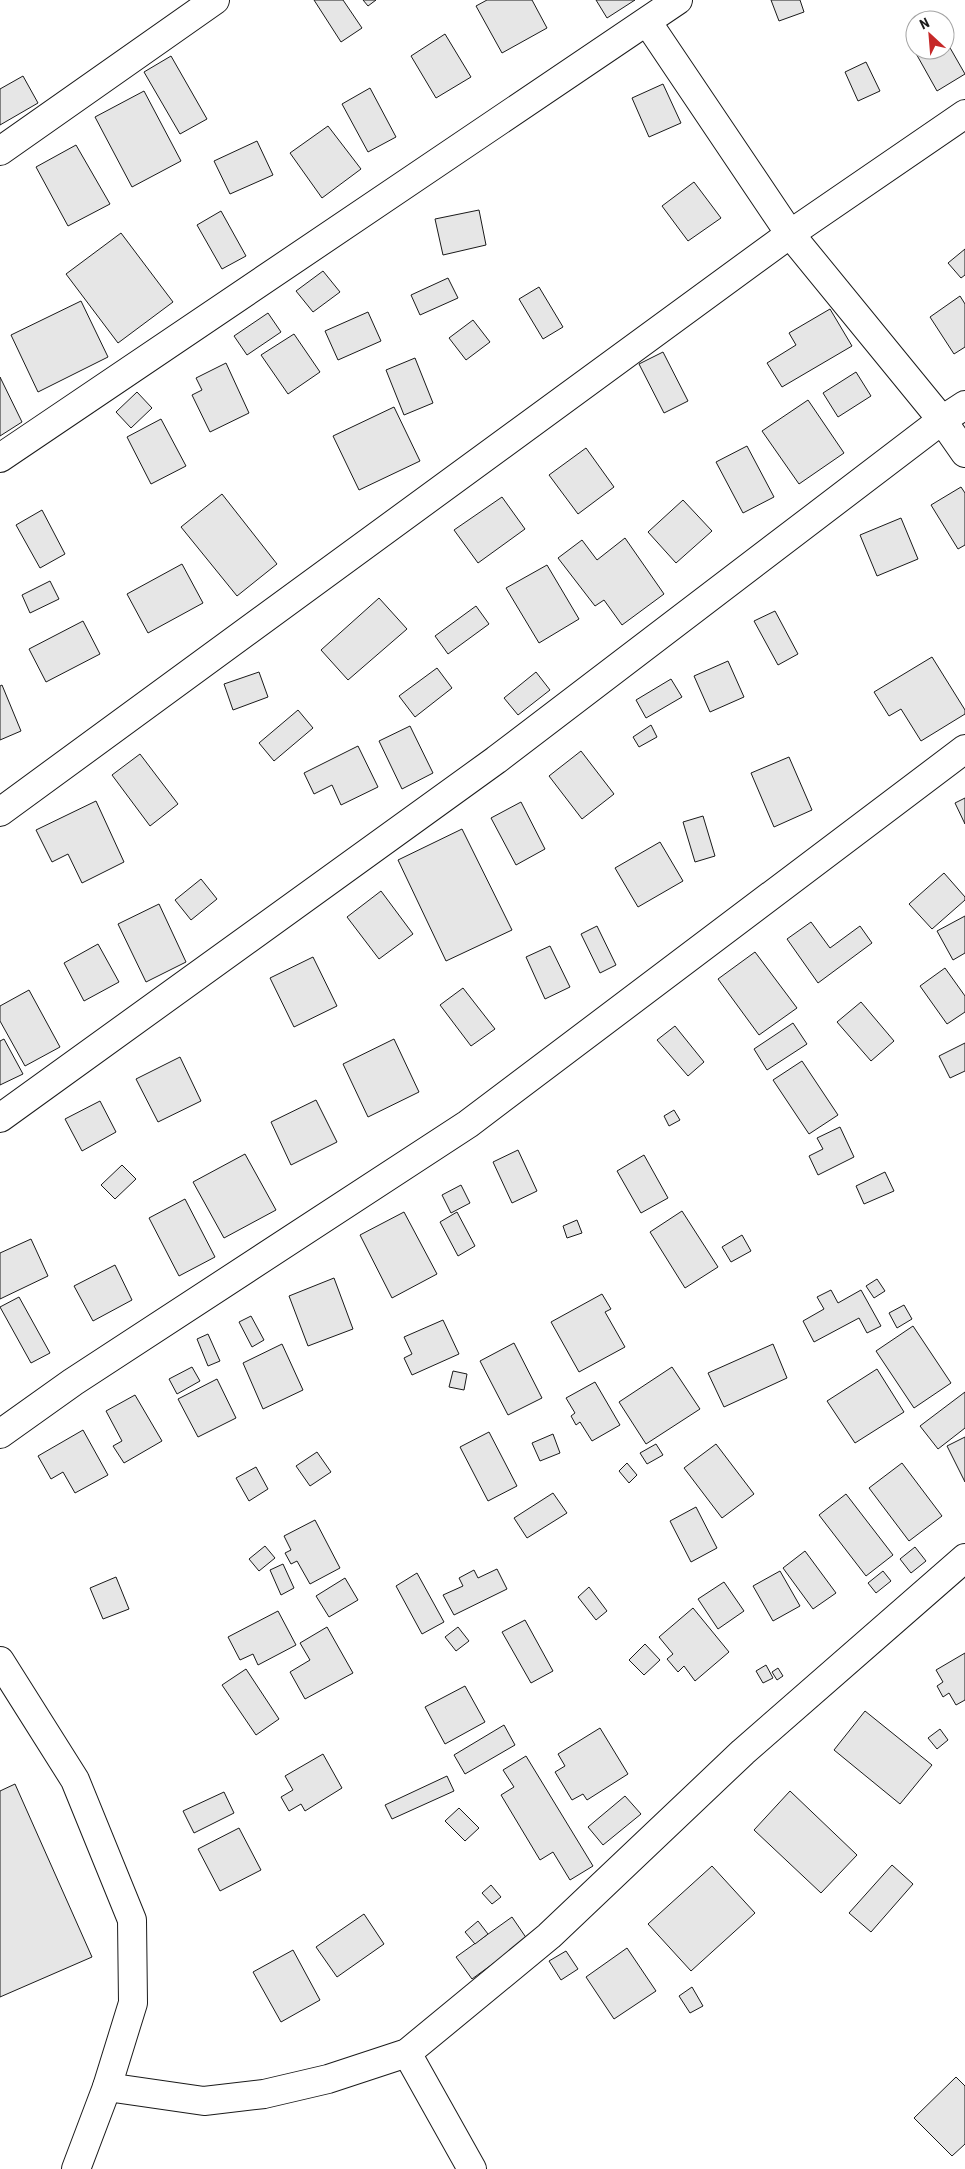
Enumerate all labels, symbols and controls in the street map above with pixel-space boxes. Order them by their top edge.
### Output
north arrow [905,10,955,60]
text: N [917,14,932,32]

